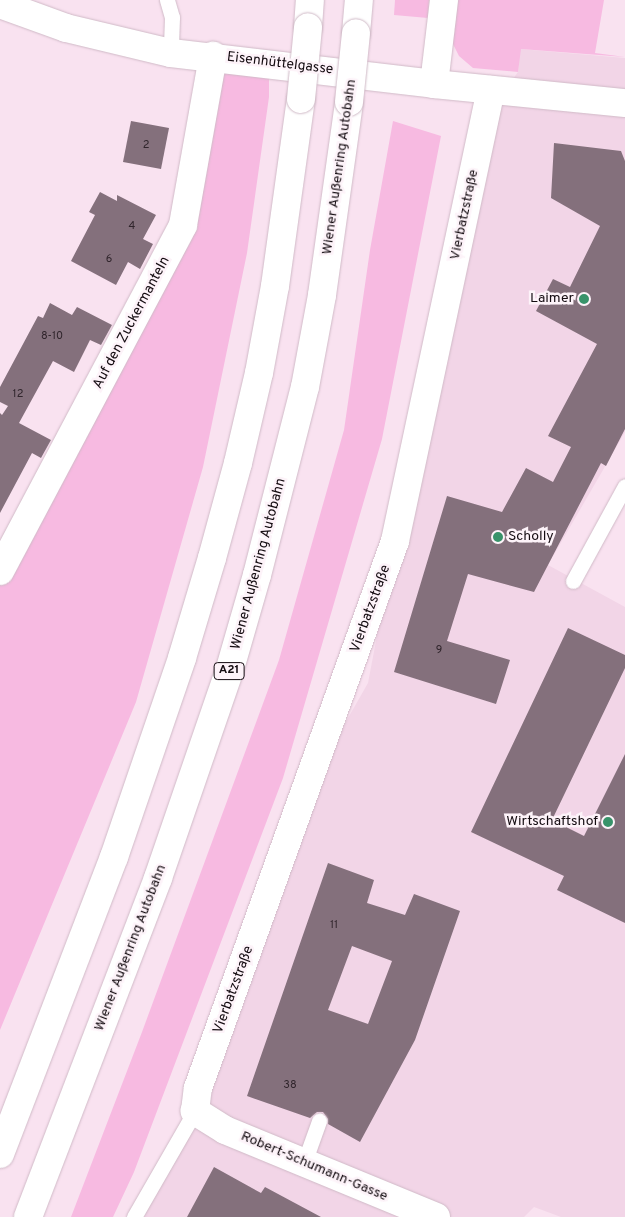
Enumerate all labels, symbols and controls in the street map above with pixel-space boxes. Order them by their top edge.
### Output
street label: Eisenhüttelgasse [226,49,334,79]
street label: Wiener Außenring Autobahn [319,78,361,256]
house number: 2 [143,138,149,152]
street label: Vierbatzstraße [447,168,483,262]
house number: 4 [129,219,135,233]
house number: 6 [106,252,112,266]
street label: Auf den Zuckermanteln [90,254,174,392]
place label: Laimer [530,291,574,307]
marker: Laimer [578,293,590,305]
house number: 8-10 [41,329,63,343]
house number: 12 [13,387,23,401]
street label: Wiener Außenring Autobahn [228,476,290,652]
place label: Scholly [508,529,554,545]
marker: Scholly [492,531,504,543]
street label: Vierbatzstraße [347,563,395,655]
house number: 9 [436,643,442,657]
road number: A21 [213,661,245,680]
place label: Wirtschaftshof [506,814,598,830]
marker: Wirtschaftshof [602,816,614,828]
street label: Wiener Außenring Autobahn [91,862,171,1034]
house number: 11 [330,918,338,932]
street label: Vierbatzstraße [210,944,258,1036]
house number: 38 [283,1078,297,1092]
street label: Robert-Schumann-Gasse [238,1128,390,1206]

